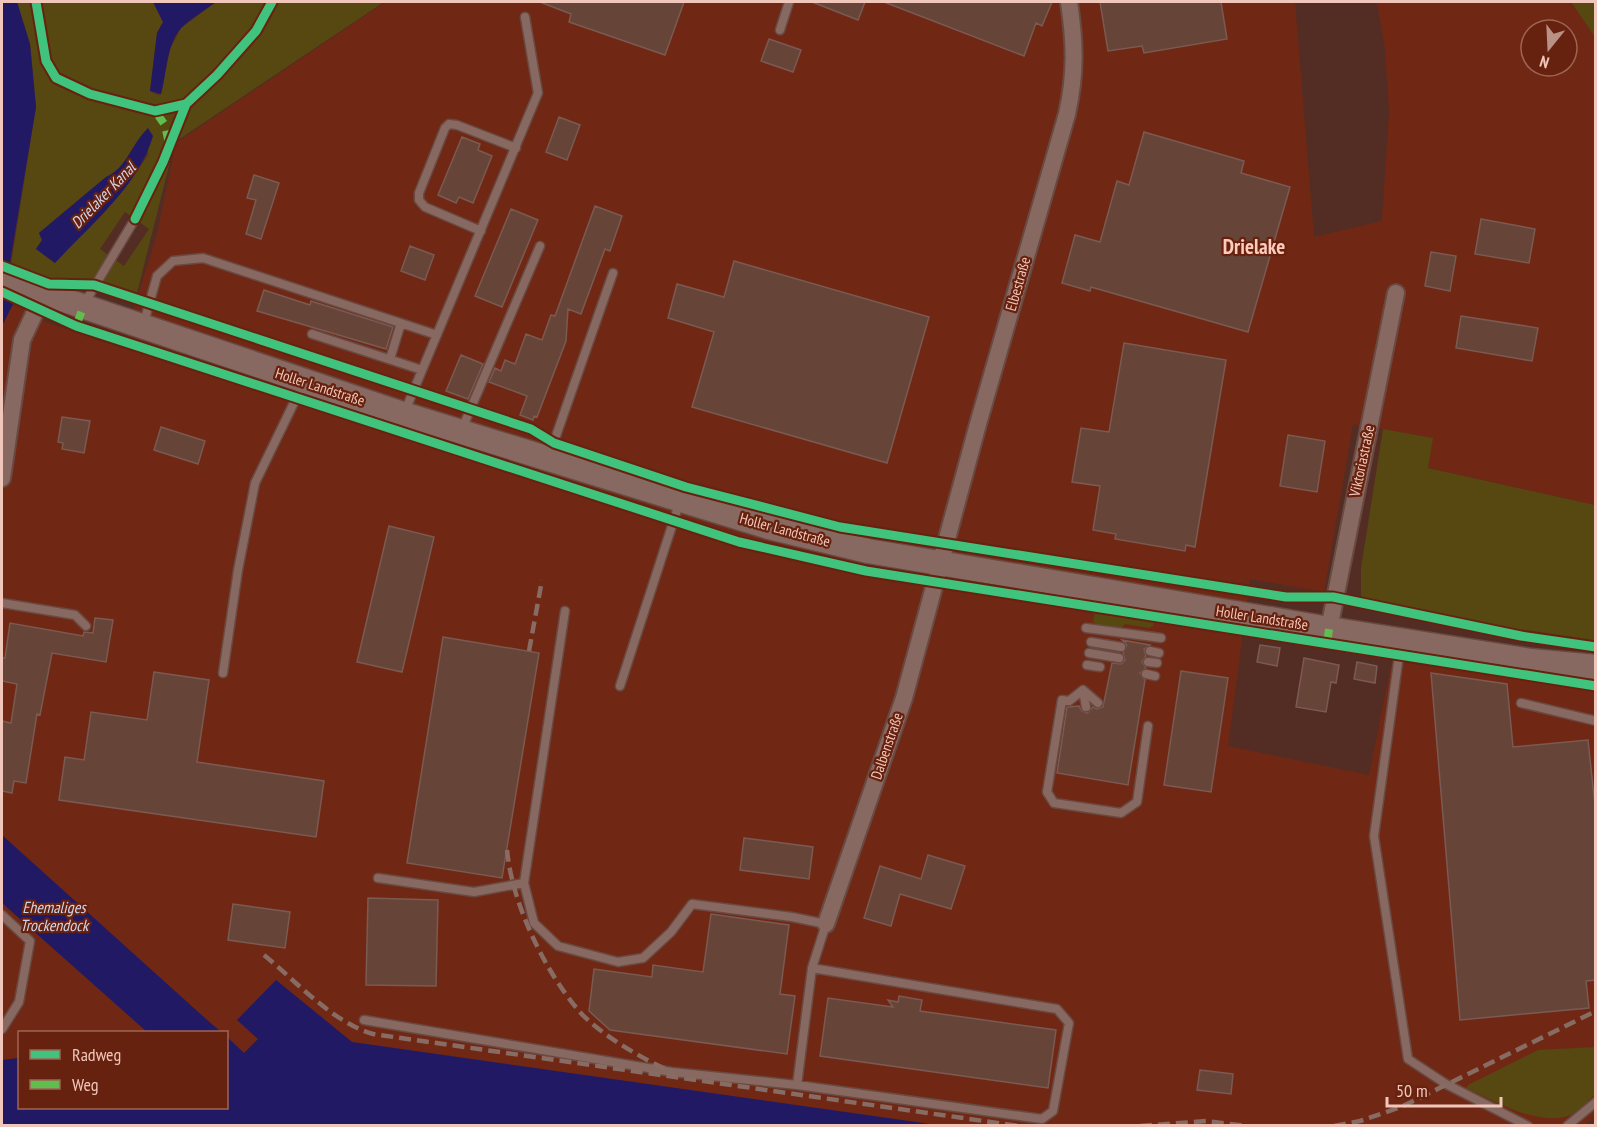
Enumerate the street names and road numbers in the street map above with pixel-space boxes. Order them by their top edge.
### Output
street label: Elbestraße [1001,255,1034,313]
street label: Holler Landstraße [273,363,367,410]
street label: Viktoriastraße [1344,423,1378,499]
street label: Holler Landstraße [738,508,832,551]
street label: Holler Landstraße [1215,601,1309,634]
street label: Dalbenstraße [866,710,907,782]

